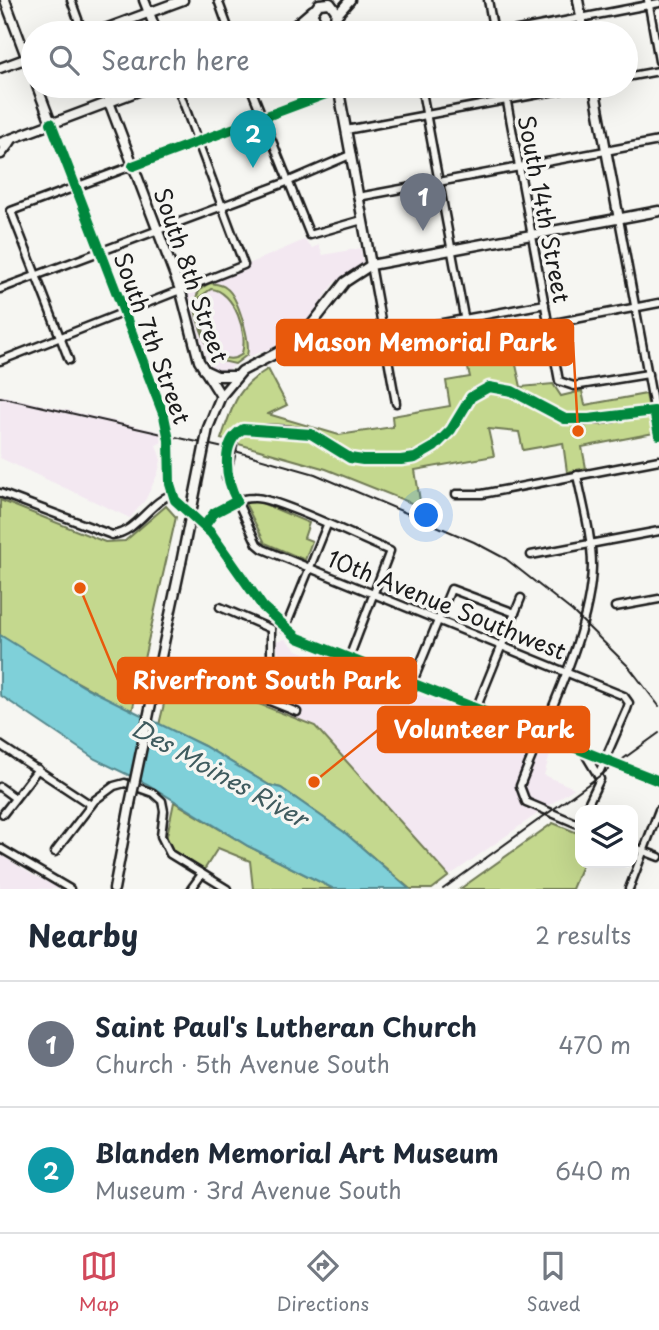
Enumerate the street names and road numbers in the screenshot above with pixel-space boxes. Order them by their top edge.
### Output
street label: South 14th Street [510,112,580,306]
street label: South 8th Street [146,183,238,367]
street label: South 7th Street [106,247,200,429]
street label: 10th Avenue Southwest [322,540,572,668]

